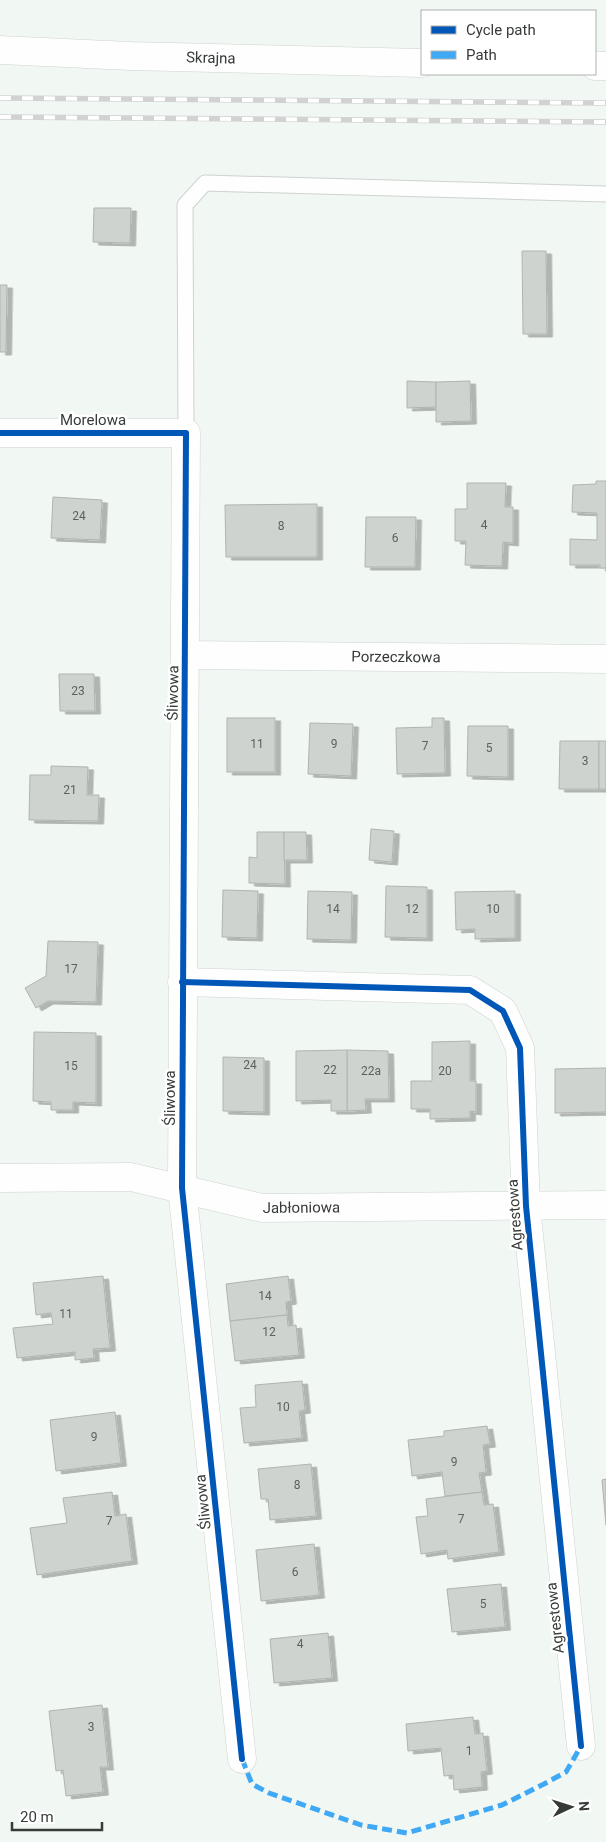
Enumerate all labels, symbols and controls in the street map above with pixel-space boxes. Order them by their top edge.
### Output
legend [421,10,596,75]
text: Cycle path [466,21,536,39]
text: Path [466,46,497,64]
street label: Skrajna [186,48,236,68]
street label: Morelowa [60,411,126,429]
house number: 24 [72,509,86,523]
house number: 4 [481,518,488,532]
house number: 8 [278,519,285,533]
house number: 6 [392,531,399,545]
street label: Porzeczkowa [351,648,441,666]
street label: Śliwowa [164,665,182,721]
house number: 23 [71,684,85,698]
house number: 11 [250,737,264,751]
house number: 9 [331,737,337,751]
house number: 7 [422,739,429,753]
house number: 5 [486,741,493,755]
house number: 3 [582,754,588,768]
house number: 21 [63,783,77,797]
house number: 14 [326,902,340,916]
house number: 12 [405,902,419,916]
house number: 10 [486,902,500,916]
house number: 17 [64,962,78,976]
house number: 24 [243,1058,257,1072]
house number: 15 [64,1059,78,1073]
house number: 22 [323,1063,337,1077]
house number: 22a [361,1064,381,1078]
house number: 20 [438,1064,452,1078]
street label: Śliwowa [161,1070,179,1126]
street label: Agrestowa [504,1179,526,1251]
street label: Jabłoniowa [263,1198,340,1217]
house number: 14 [258,1289,272,1303]
house number: 11 [59,1307,73,1321]
house number: 12 [262,1325,276,1339]
house number: 10 [276,1400,290,1414]
house number: 9 [91,1430,97,1444]
house number: 9 [451,1455,457,1469]
street label: Śliwowa [191,1473,215,1531]
house number: 8 [294,1478,301,1492]
house number: 7 [458,1512,465,1526]
house number: 7 [106,1514,113,1528]
house number: 6 [292,1565,299,1579]
street label: Agrestowa [542,1581,568,1655]
house number: 5 [480,1597,487,1611]
house number: 4 [297,1637,304,1651]
house number: 3 [88,1720,94,1734]
house number: 1 [466,1744,472,1758]
north arrow [546,1782,596,1832]
scale bar [12,1800,102,1832]
text: N [576,1801,592,1812]
text: 20 m [20,1808,54,1826]

